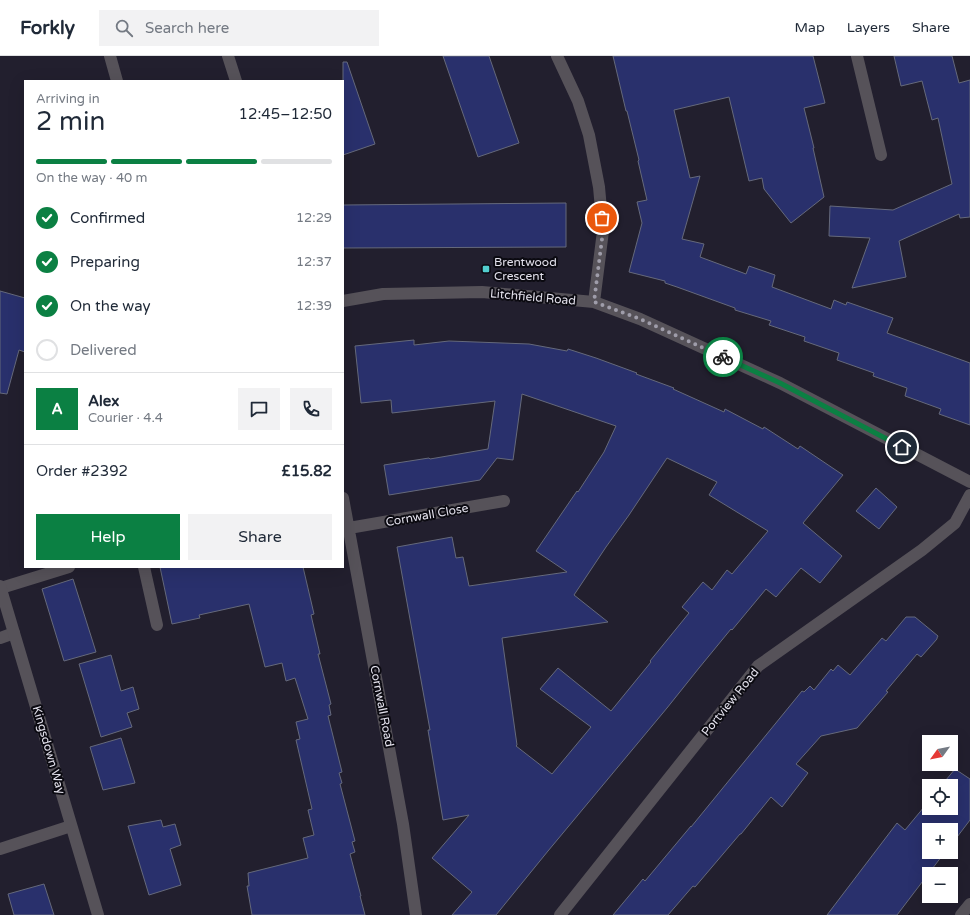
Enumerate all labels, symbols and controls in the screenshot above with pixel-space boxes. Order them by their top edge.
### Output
search box [99,10,379,46]
text: Forkly [20,17,75,39]
icon: search [113,17,135,39]
text: Search here [145,19,229,37]
text: Map [795,19,825,36]
text: Layers [847,19,890,36]
text: Share [912,19,950,36]
text: Arriving in [36,91,100,107]
text: 12:45–12:50 [239,105,332,123]
text: 2 min [36,106,105,137]
text: On the way · 40 m [36,170,148,186]
pin [585,201,619,235]
icon: check [36,207,58,229]
icon: bag [591,207,613,229]
text: Confirmed [70,209,145,227]
text: 12:29 [296,210,332,226]
icon: check [36,251,58,273]
text: Preparing [70,253,140,271]
text: 12:37 [296,254,332,270]
place label: Brentwood Crescent [494,255,557,283]
marker: Brentwood Crescent [481,264,491,274]
street label: Litchfield Road [489,286,577,308]
icon: check [36,295,58,317]
text: On the way [70,297,150,315]
text: 12:39 [296,298,332,314]
courier [703,337,743,377]
text: Delivered [70,341,137,359]
icon: bike [712,346,734,368]
button: chat [238,388,280,430]
button: phone [290,388,332,430]
text: Alex [88,392,119,410]
text: A [51,400,63,418]
text: Courier · 4.4 [88,410,163,426]
pin [885,430,919,464]
icon: home [891,436,913,458]
text: Order #2392 [36,462,128,480]
text: £15.82 [282,462,332,480]
street label: Cornwall Close [385,501,470,529]
button: Help [36,514,180,560]
button: Share [188,514,332,560]
street label: Cornwall Road [367,664,397,748]
street label: Portview Road [698,665,762,739]
street label: Kingsdown Way [30,704,68,796]
north arrow [922,735,958,771]
map controls [922,735,958,903]
button: locate [922,779,958,815]
button: + [922,823,958,859]
button: − [922,867,958,903]

